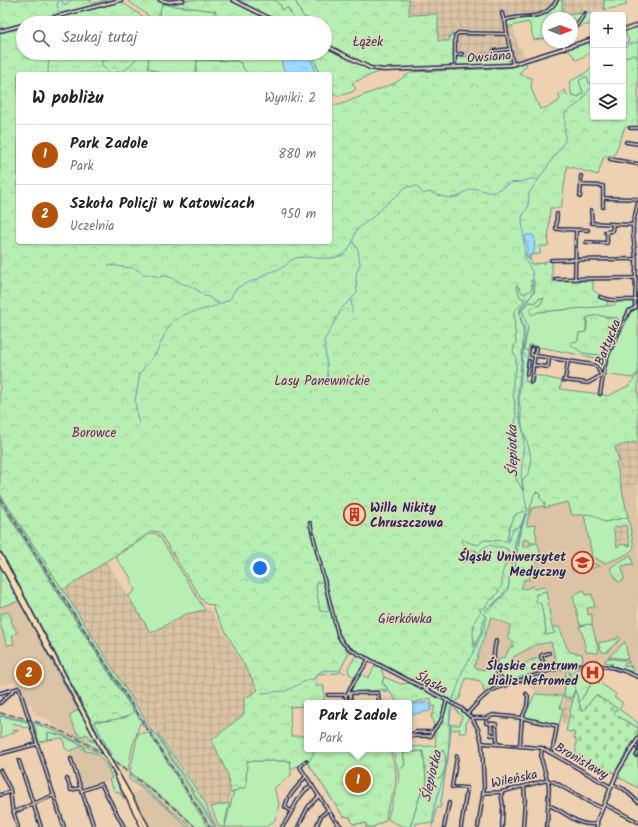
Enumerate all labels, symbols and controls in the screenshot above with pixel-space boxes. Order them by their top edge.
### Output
north arrow [542,12,578,48]
map controls [590,12,626,120]
button: + [590,12,626,48]
search box [16,16,332,60]
text: Szukaj tutaj [62,26,137,50]
icon: search [30,27,52,49]
park label: Łążek [353,32,384,53]
street label: Owsiana [466,45,512,70]
button: − [590,48,626,84]
button: layers [590,84,626,120]
text: W pobliżu [32,85,103,112]
text: Wyniki: 2 [265,88,316,109]
text: Park Zadole [70,132,148,156]
text: 1 [43,144,47,165]
text: 880 m [278,144,316,165]
text: Park [70,156,94,177]
text: Szkoła Policji w Katowicach [70,192,255,216]
text: 2 [41,204,49,225]
text: 950 m [281,204,316,225]
text: Uczelnia [70,216,114,237]
street label: Bałtycka [590,316,627,369]
park label: Lasy Panewnickie [274,371,370,392]
park label: Borowce [72,423,117,444]
water label: Ślepiotka [502,423,524,477]
place label: Willa Nikity Chruszczowa [370,498,443,534]
building icon: Willa Nikity Chruszczowa [342,501,368,527]
place label: Śląski Uniwersytet Medyczny [458,547,566,583]
school or university icon: Śląski Uniwersytet Medyczny [569,550,595,576]
your location [250,558,270,578]
park label: Gierkówka [378,609,432,630]
place label: Śląskie centrum dializ Nefromed [486,656,579,692]
pin: 2 [16,658,42,688]
hospital icon: Śląskie centrum dializ Nefromed [580,659,606,685]
street label: Śląska [411,666,451,701]
popup [304,700,412,752]
text: Park Zadole [319,704,397,728]
text: Park [319,728,343,749]
street label: Bronisławy [550,737,613,786]
water label: Ślepiotka [415,747,449,804]
street label: Wileńska [489,764,539,795]
pin: 1 [345,765,371,795]

